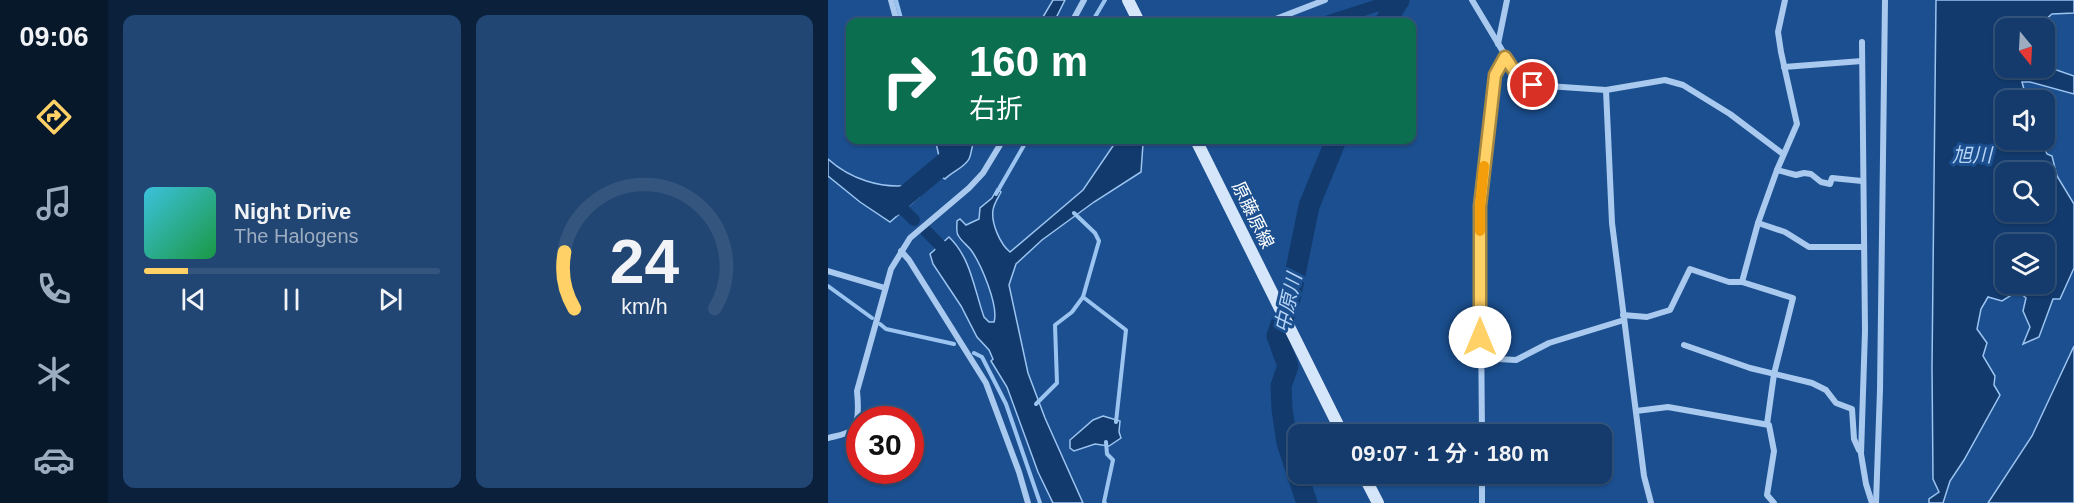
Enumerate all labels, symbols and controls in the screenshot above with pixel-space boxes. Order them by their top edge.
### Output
north arrow [1995,18,2055,78]
map controls [1995,18,2055,294]
text: 09:06 [19,22,89,52]
text: 160 m [969,38,1088,85]
icon: right [870,42,948,120]
pin [1507,59,1558,110]
icon: arrive [1516,68,1549,101]
button: sound [1995,90,2055,150]
text: 右折 [969,94,1023,124]
icon: directions [33,96,75,138]
water label: 旭川 [1952,144,1994,166]
button: search [1995,162,2055,222]
street label: 原藤原線 [1228,178,1278,252]
icon: music [33,182,75,224]
text: Night Drive [234,199,351,224]
text: The Halogens [234,225,359,247]
text: 24 [610,227,679,296]
button: layers [1995,234,2055,294]
icon: phone [33,268,75,310]
water label: 中原川 [1271,269,1306,335]
icon: previous [177,283,210,316]
icon: pause [275,283,308,316]
icon: next [374,283,407,316]
text: km/h [621,295,667,319]
position arrow [1448,305,1512,369]
icon: climate [33,353,75,395]
speed limit sign: 30 [846,406,924,484]
icon: car [33,439,75,481]
text: 09:07 · 1 分 · 180 m [1351,441,1549,466]

